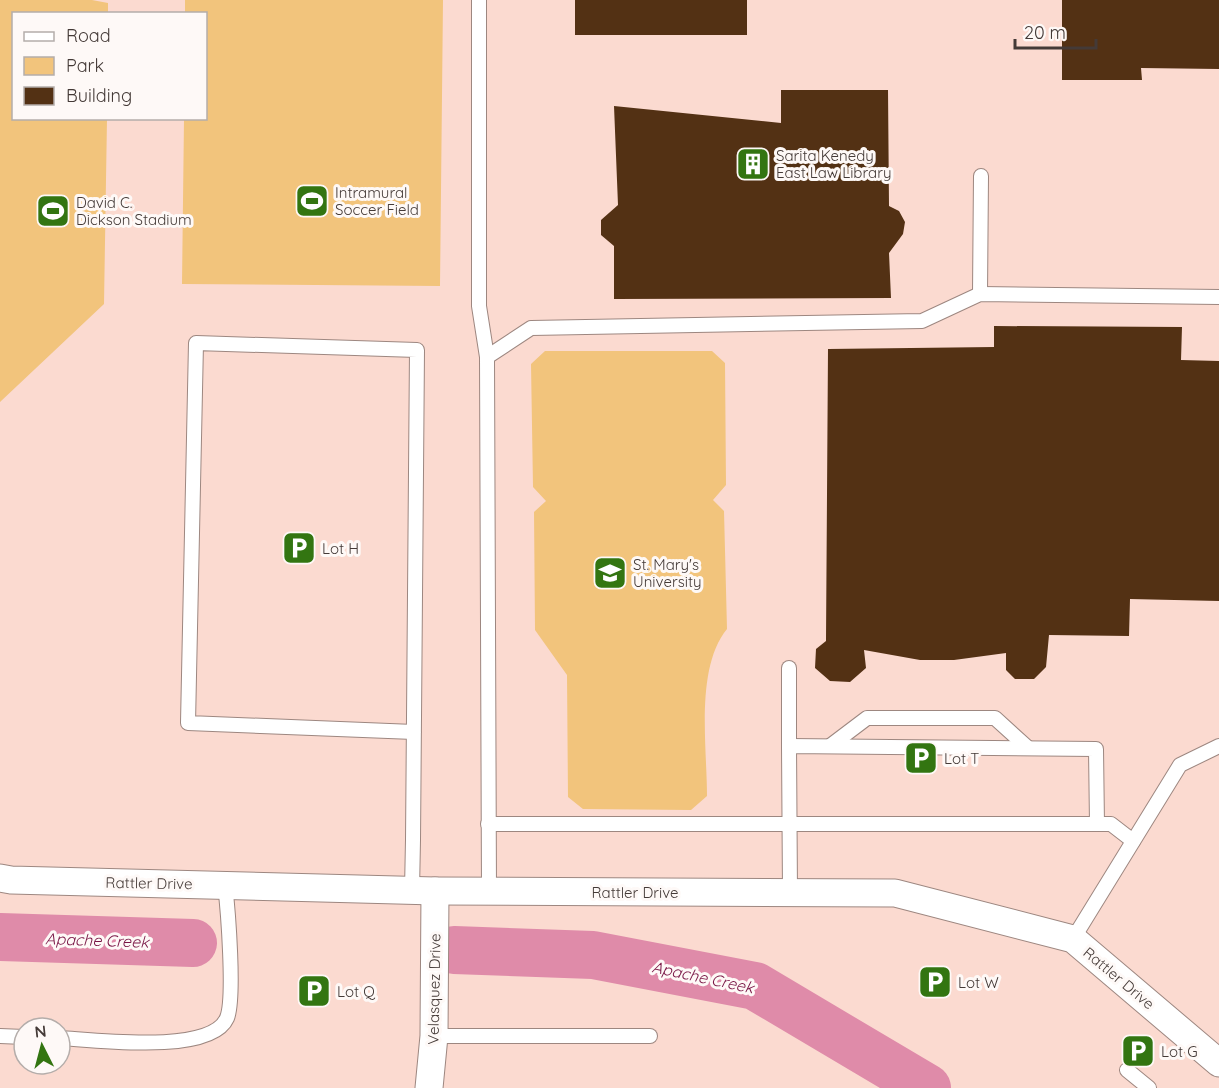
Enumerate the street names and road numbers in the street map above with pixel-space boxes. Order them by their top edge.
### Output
street label: Rattler Drive [105,873,193,893]
street label: Rattler Drive [591,883,679,902]
street label: Velasquez Drive [424,933,444,1045]
street label: Rattler Drive [1080,943,1158,1013]

